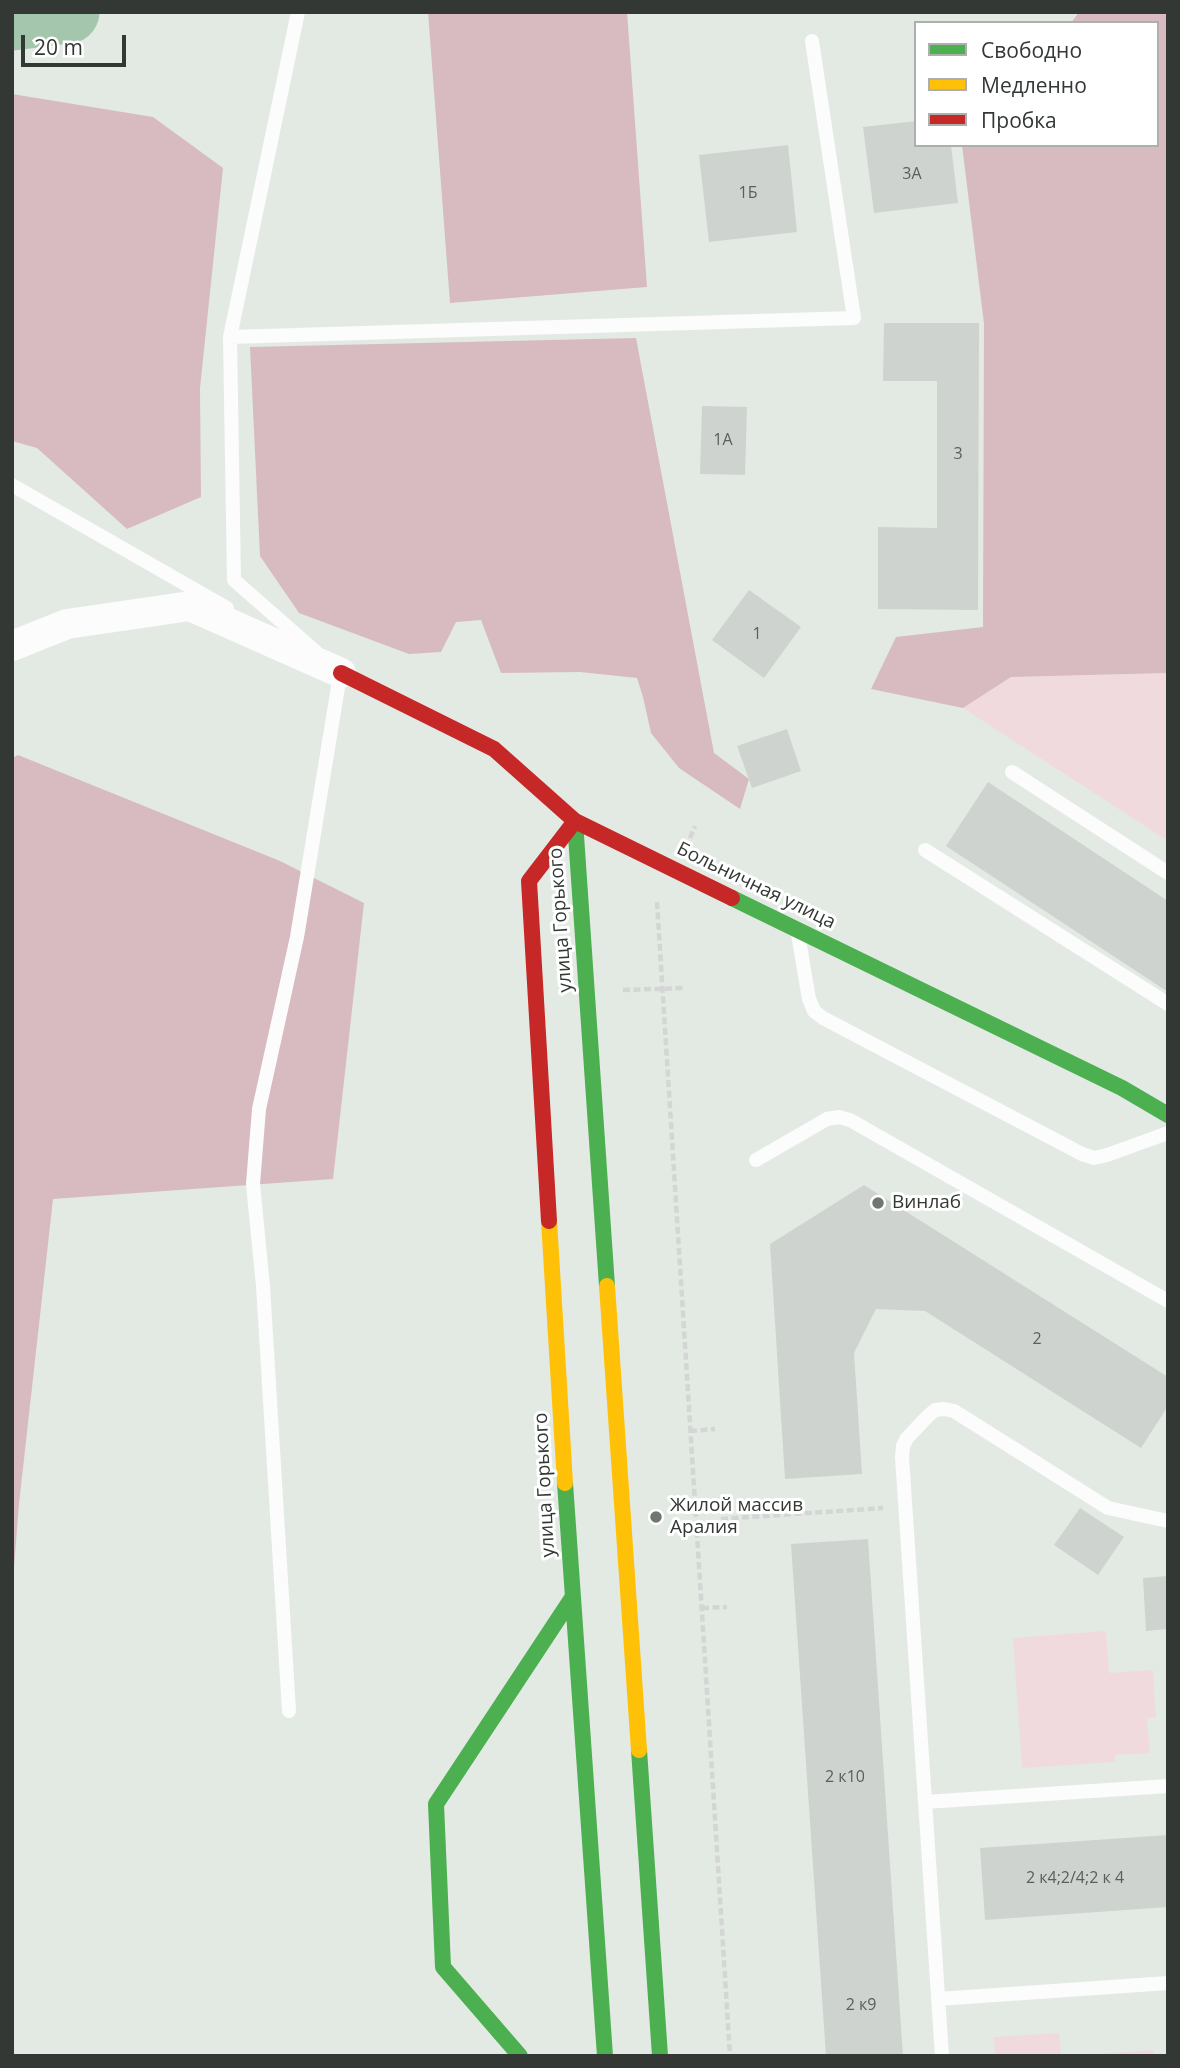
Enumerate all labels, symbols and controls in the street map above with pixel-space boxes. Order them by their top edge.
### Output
scale bar [24,21,130,65]
legend [914,21,1159,147]
text: 20 m [34,33,83,61]
text: Свободно [981,36,1082,64]
text: Медленно [981,71,1087,99]
text: Пробка [981,106,1057,134]
house number: 3А [902,164,922,184]
house number: 1Б [739,183,757,203]
house number: 1А [713,430,733,450]
house number: 3 [953,444,963,464]
house number: 1 [752,624,762,644]
street label: Больничная улица [673,838,839,934]
street label: улица Горького [545,847,577,993]
place label: Винлаб [892,1192,961,1214]
marker: Винлаб [870,1195,886,1211]
house number: 2 [1032,1329,1042,1349]
street label: улица Горького [530,1412,560,1558]
place label: Жилой массив Аралия [670,1495,803,1539]
marker: Жилой массив Аралия [648,1509,664,1525]
house number: 2 к10 [825,1767,865,1787]
house number: 2 к4;2/4;2 к 4 [1026,1868,1124,1888]
house number: 2 к9 [846,1995,876,2015]

